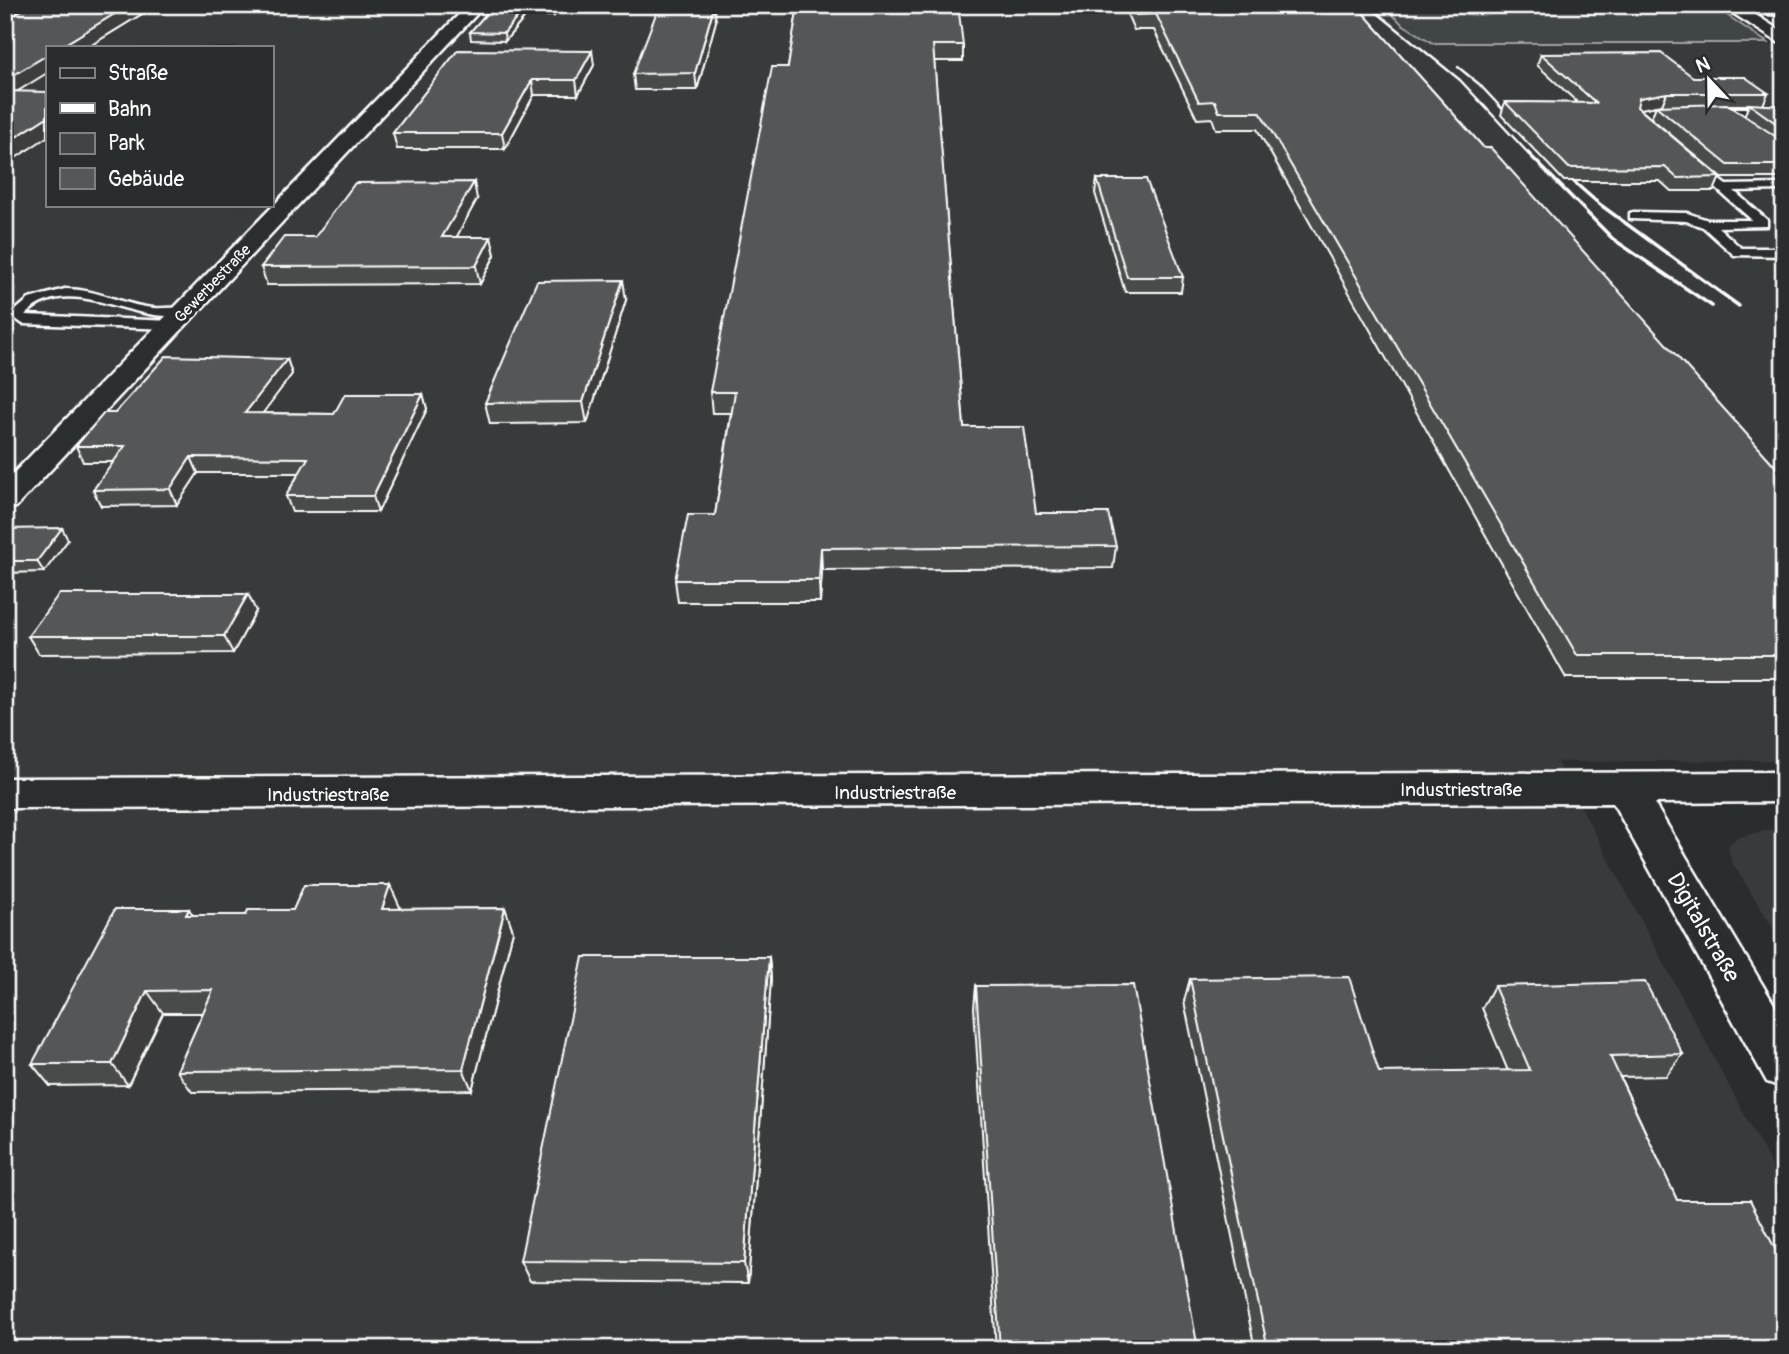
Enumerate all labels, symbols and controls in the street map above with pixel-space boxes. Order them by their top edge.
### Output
legend [46,46,273,206]
north arrow [1674,46,1744,116]
text: N [1693,52,1714,79]
text: Straße [108,60,168,87]
text: Bahn [108,96,151,123]
text: Park [108,130,145,157]
text: Gebäude [108,166,185,193]
street label: Gewerbestraße [170,240,255,327]
street label: Industriestraße [1400,778,1523,802]
street label: Industriestraße [834,781,957,805]
street label: Industriestraße [267,783,390,807]
street label: Digitalstraße [1661,867,1747,988]

